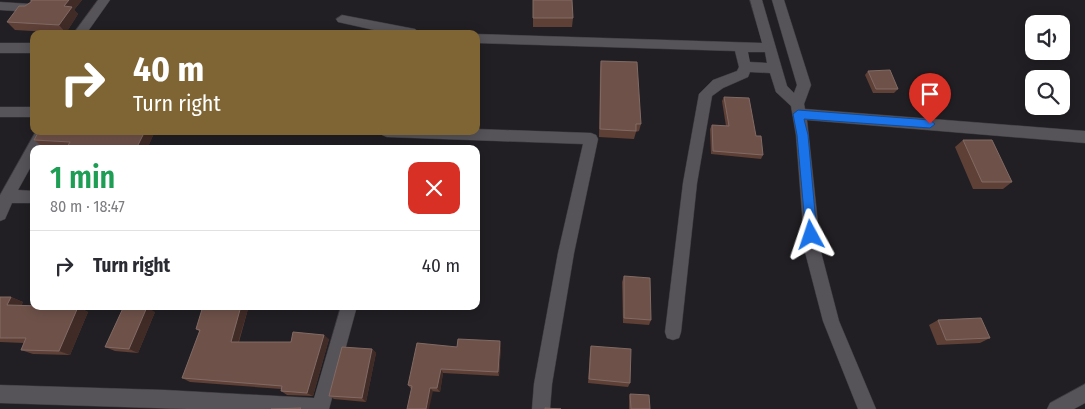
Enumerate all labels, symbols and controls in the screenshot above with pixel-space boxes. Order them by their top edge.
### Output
map controls [1025,15,1070,115]
button: sound [1025,15,1070,60]
text: 40 m [133,48,204,90]
icon: right [50,50,115,115]
button: search [1025,70,1070,115]
pin [909,73,951,124]
icon: arrive [916,80,944,108]
text: Turn right [133,90,221,117]
text: 1 min [50,160,115,196]
button: close [408,162,460,214]
text: 80 m · 18:47 [50,197,125,216]
position arrow [784,208,836,260]
icon: right [50,252,78,280]
text: Turn right [93,254,170,277]
text: 40 m [422,254,460,277]

